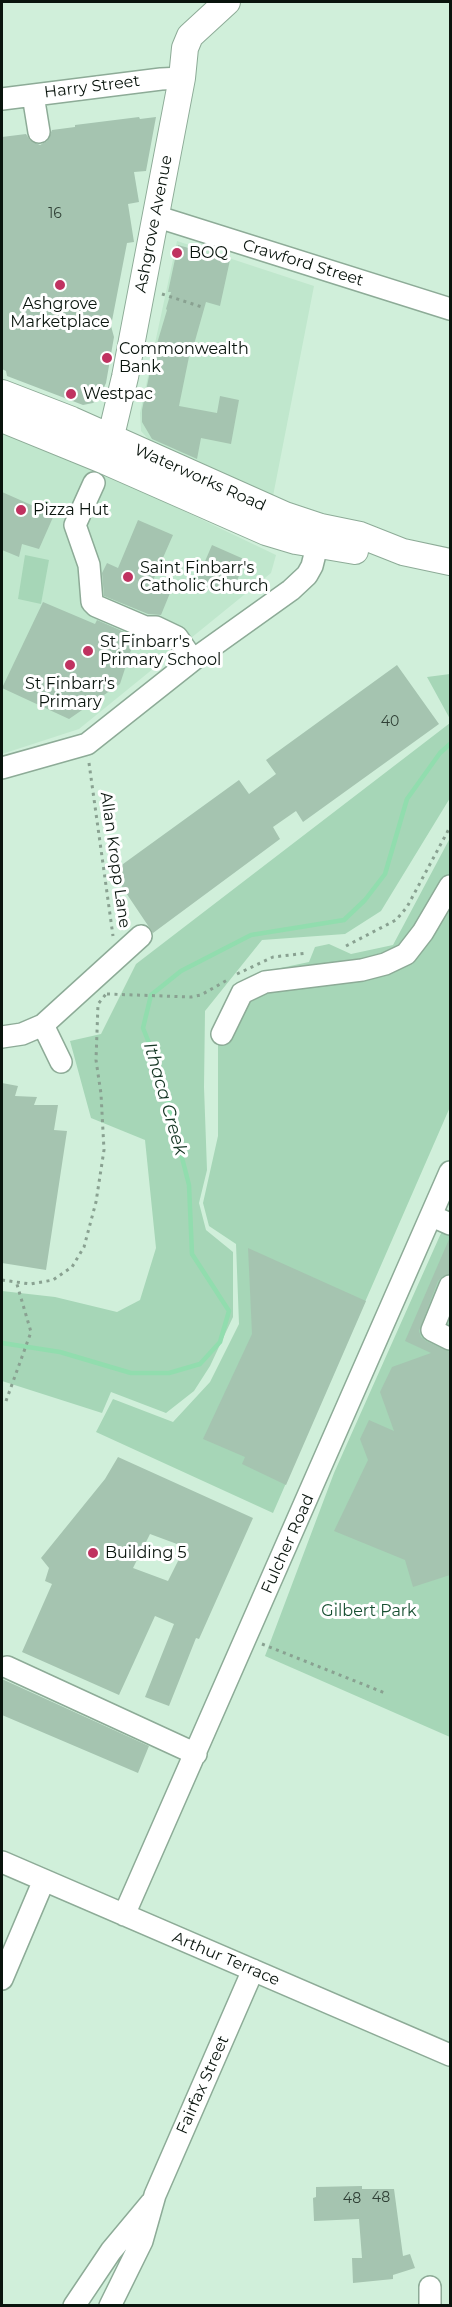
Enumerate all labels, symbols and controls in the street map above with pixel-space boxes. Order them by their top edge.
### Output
street label: Harry Street [43,72,141,102]
street label: Ashgrove Avenue [131,154,177,294]
house number: 16 [48,206,62,222]
street label: Crawford Street [240,235,366,291]
place label: BOQ [189,243,228,263]
marker: BOQ [170,246,184,260]
marker: Ashgrove Marketplace [53,278,67,292]
place label: Ashgrove Marketplace [10,294,110,332]
place label: Commonwealth Bank [119,339,249,377]
marker: Commonwealth Bank [100,351,114,365]
place label: Westpac [83,384,153,404]
marker: Westpac [64,387,78,401]
street label: Waterworks Road [131,440,269,516]
place label: Pizza Hut [33,500,109,520]
marker: Pizza Hut [14,503,28,517]
place label: Saint Finbarr's Catholic Church [140,558,269,596]
marker: Saint Finbarr's Catholic Church [121,570,135,584]
place label: St Finbarr's Primary School [100,632,221,670]
marker: St Finbarr's Primary School [81,644,95,658]
marker: St Finbarr's Primary [63,658,77,672]
place label: St Finbarr's Primary [25,674,115,712]
house number: 40 [381,714,399,730]
street label: Allan Kropp Lane [96,791,134,929]
water label: Ithaca Creek [139,1040,191,1158]
street label: Fulcher Road [258,1491,318,1597]
place label: Building 5 [105,1543,187,1563]
marker: Building 5 [86,1546,100,1560]
park label: Gilbert Park [321,1601,417,1621]
street label: Arthur Terrace [169,1928,283,1990]
street label: Fairfax Street [173,2033,233,2137]
house number: 48 [372,2190,390,2206]
house number: 48 [343,2191,361,2207]

